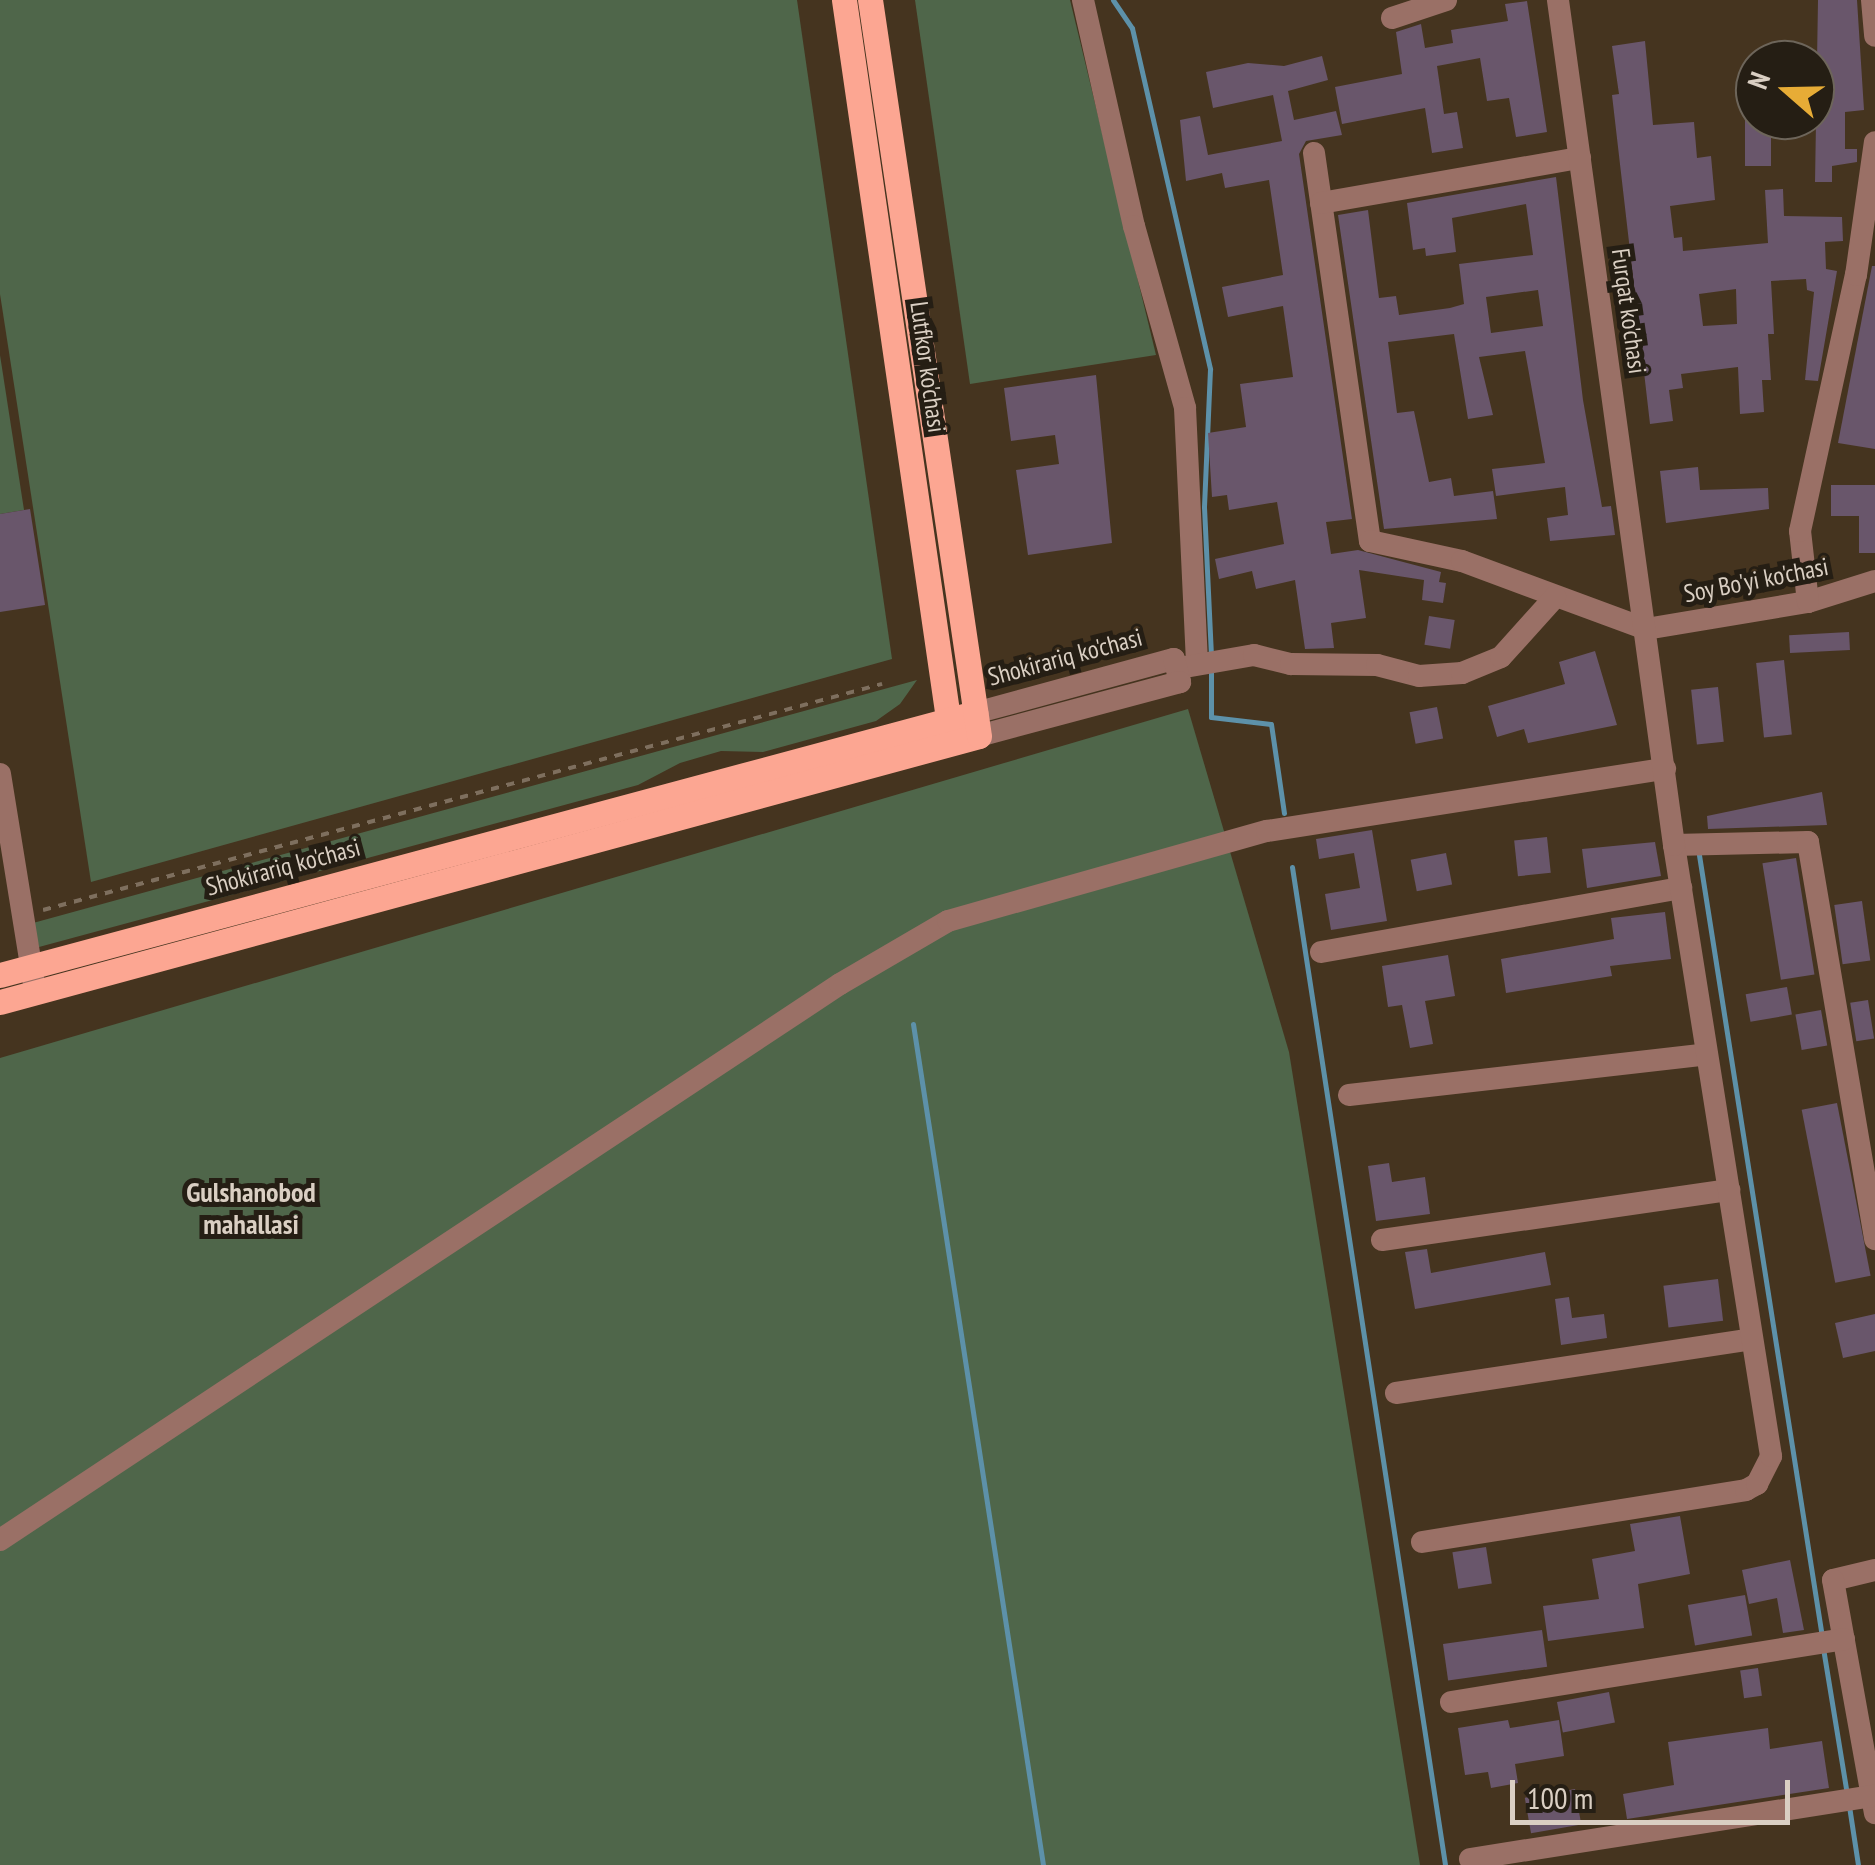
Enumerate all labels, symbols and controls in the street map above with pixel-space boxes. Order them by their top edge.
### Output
north arrow [1735,40,1835,140]
text: N [1738,67,1778,94]
street label: Furqat ko'chasi [1605,246,1653,376]
street label: Lutfkor ko'chasi [904,300,952,434]
street label: Soy Bo'yi ko'chasi [1681,551,1831,609]
street label: Shokirariq ko'chasi [985,622,1145,692]
street label: Shokirariq ko'chasi [203,832,363,902]
district label: Gulshanobod mahallasi [186,1175,316,1241]
scale bar [1515,1760,1795,1822]
text: 100 m [1527,1778,1593,1817]

